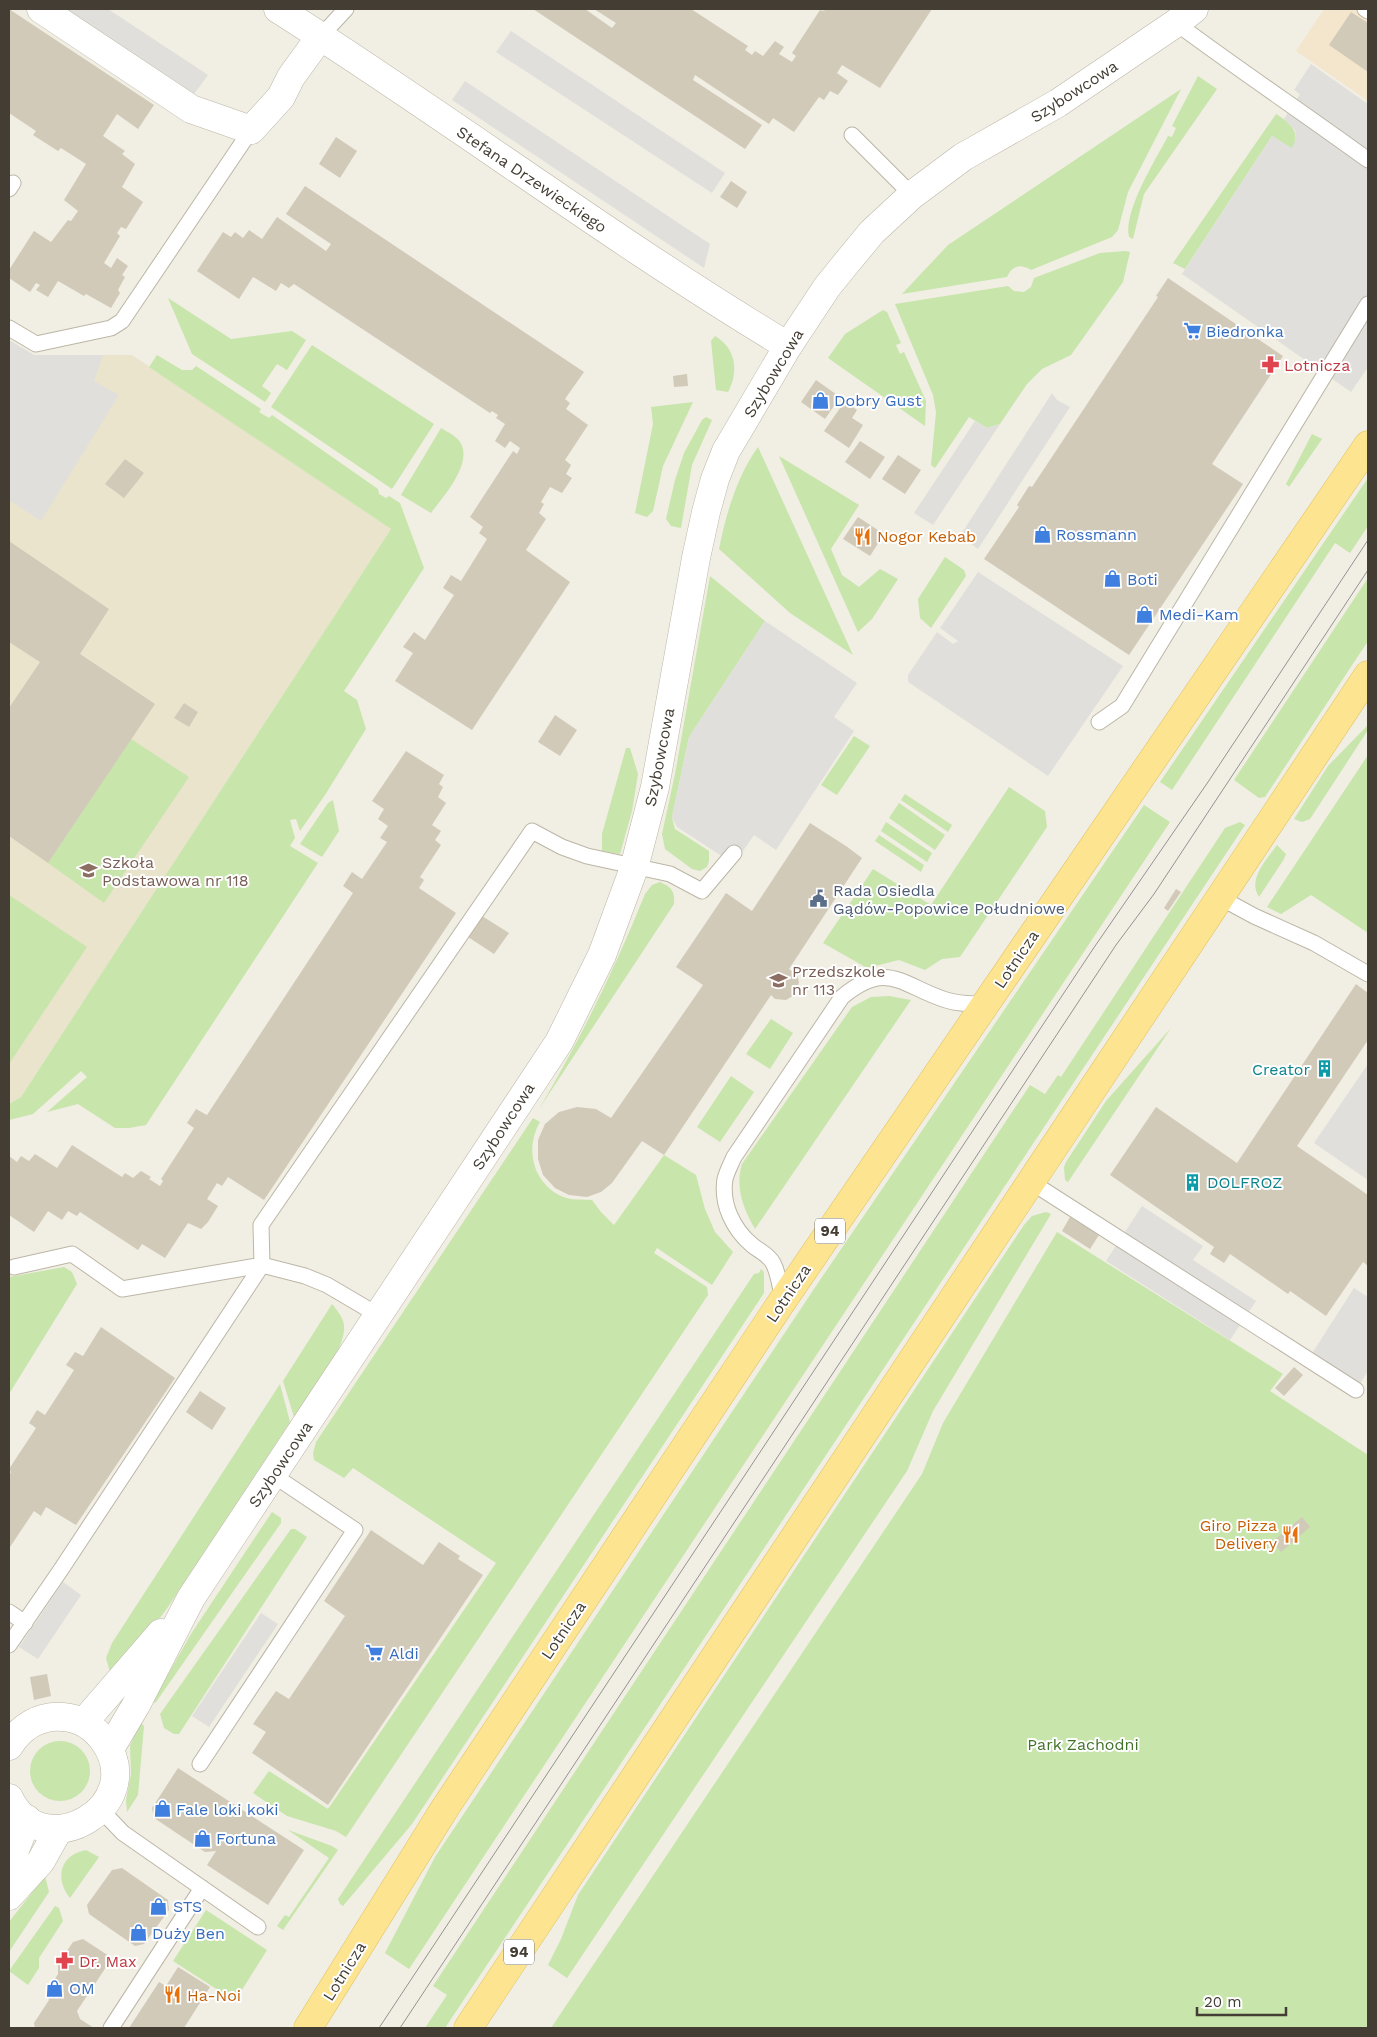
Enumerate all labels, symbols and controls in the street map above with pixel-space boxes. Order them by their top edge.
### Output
street label: Szybowcowa [1027,56,1121,127]
street label: Stefana Drzewieckiego [453,122,610,237]
supermarket icon: Biedronka [1182,321,1202,341]
place label: Biedronka [1206,322,1284,341]
street label: Szybowcowa [740,325,807,421]
pharmacy icon: Lotnicza [1260,355,1280,375]
place label: Lotnicza [1284,356,1350,375]
shop icon: Dobry Gust [810,390,830,410]
place label: Dobry Gust [834,391,922,410]
shop icon: Rossmann [1032,524,1052,544]
place label: Rossmann [1056,525,1137,544]
restaurant icon: Nogor Kebab [853,526,873,546]
place label: Nogor Kebab [877,527,976,546]
shop icon: Boti [1103,569,1123,589]
place label: Boti [1127,570,1158,589]
shop icon: Medi-Kam [1135,604,1155,624]
place label: Medi-Kam [1159,605,1239,624]
street label: Szybowcowa [641,706,678,808]
place label: Szkoła Podstawowa nr 118 [102,853,249,890]
school or university icon: Szkoła Podstawowa nr 118 [78,861,98,881]
place label: Rada Osiedla Gądów-Popowice Południowe [833,881,1065,918]
public building icon: Rada Osiedla Gądów-Popowice Południowe [809,889,829,909]
street label: Lotnicza [990,927,1043,992]
place label: Przedszkole nr 113 [792,962,885,999]
school or university icon: Przedszkole nr 113 [768,970,788,990]
building icon: Creator [1314,1059,1334,1079]
place label: Creator [1252,1060,1310,1079]
street label: Szybowcowa [468,1079,539,1173]
building icon: DOLFROZ [1183,1172,1203,1192]
place label: DOLFROZ [1207,1173,1282,1192]
road number: 94 [815,1218,845,1244]
street label: Lotnicza [762,1261,815,1326]
street label: Szybowcowa [245,1417,316,1511]
place label: Giro Pizza Delivery [1200,1516,1278,1553]
restaurant icon: Giro Pizza Delivery [1281,1524,1301,1544]
street label: Lotnicza [537,1598,590,1663]
supermarket icon: Aldi [365,1643,385,1663]
place label: Aldi [389,1644,419,1663]
park label: Park Zachodni [1027,1735,1139,1754]
shop icon: Fale loki koki [152,1799,172,1819]
place label: Fale loki koki [176,1800,279,1819]
shop icon: Fortuna [192,1828,212,1848]
place label: Fortuna [216,1829,276,1848]
shop icon: STS [149,1896,169,1916]
place label: STS [173,1897,202,1916]
shop icon: Duży Ben [128,1923,148,1943]
place label: Duży Ben [152,1924,225,1943]
street label: Lotnicza [319,1938,370,2004]
road number: 94 [504,1940,534,1964]
pharmacy icon: Dr. Max [55,1951,75,1971]
place label: Dr. Max [79,1952,137,1971]
shop icon: OM [45,1978,65,1998]
place label: OM [69,1979,95,1998]
scale bar [1197,1984,1286,2016]
restaurant icon: Ha-Noi [163,1985,183,2005]
place label: Ha-Noi [187,1986,241,2005]
text: 20 m [1204,1993,1242,2011]

